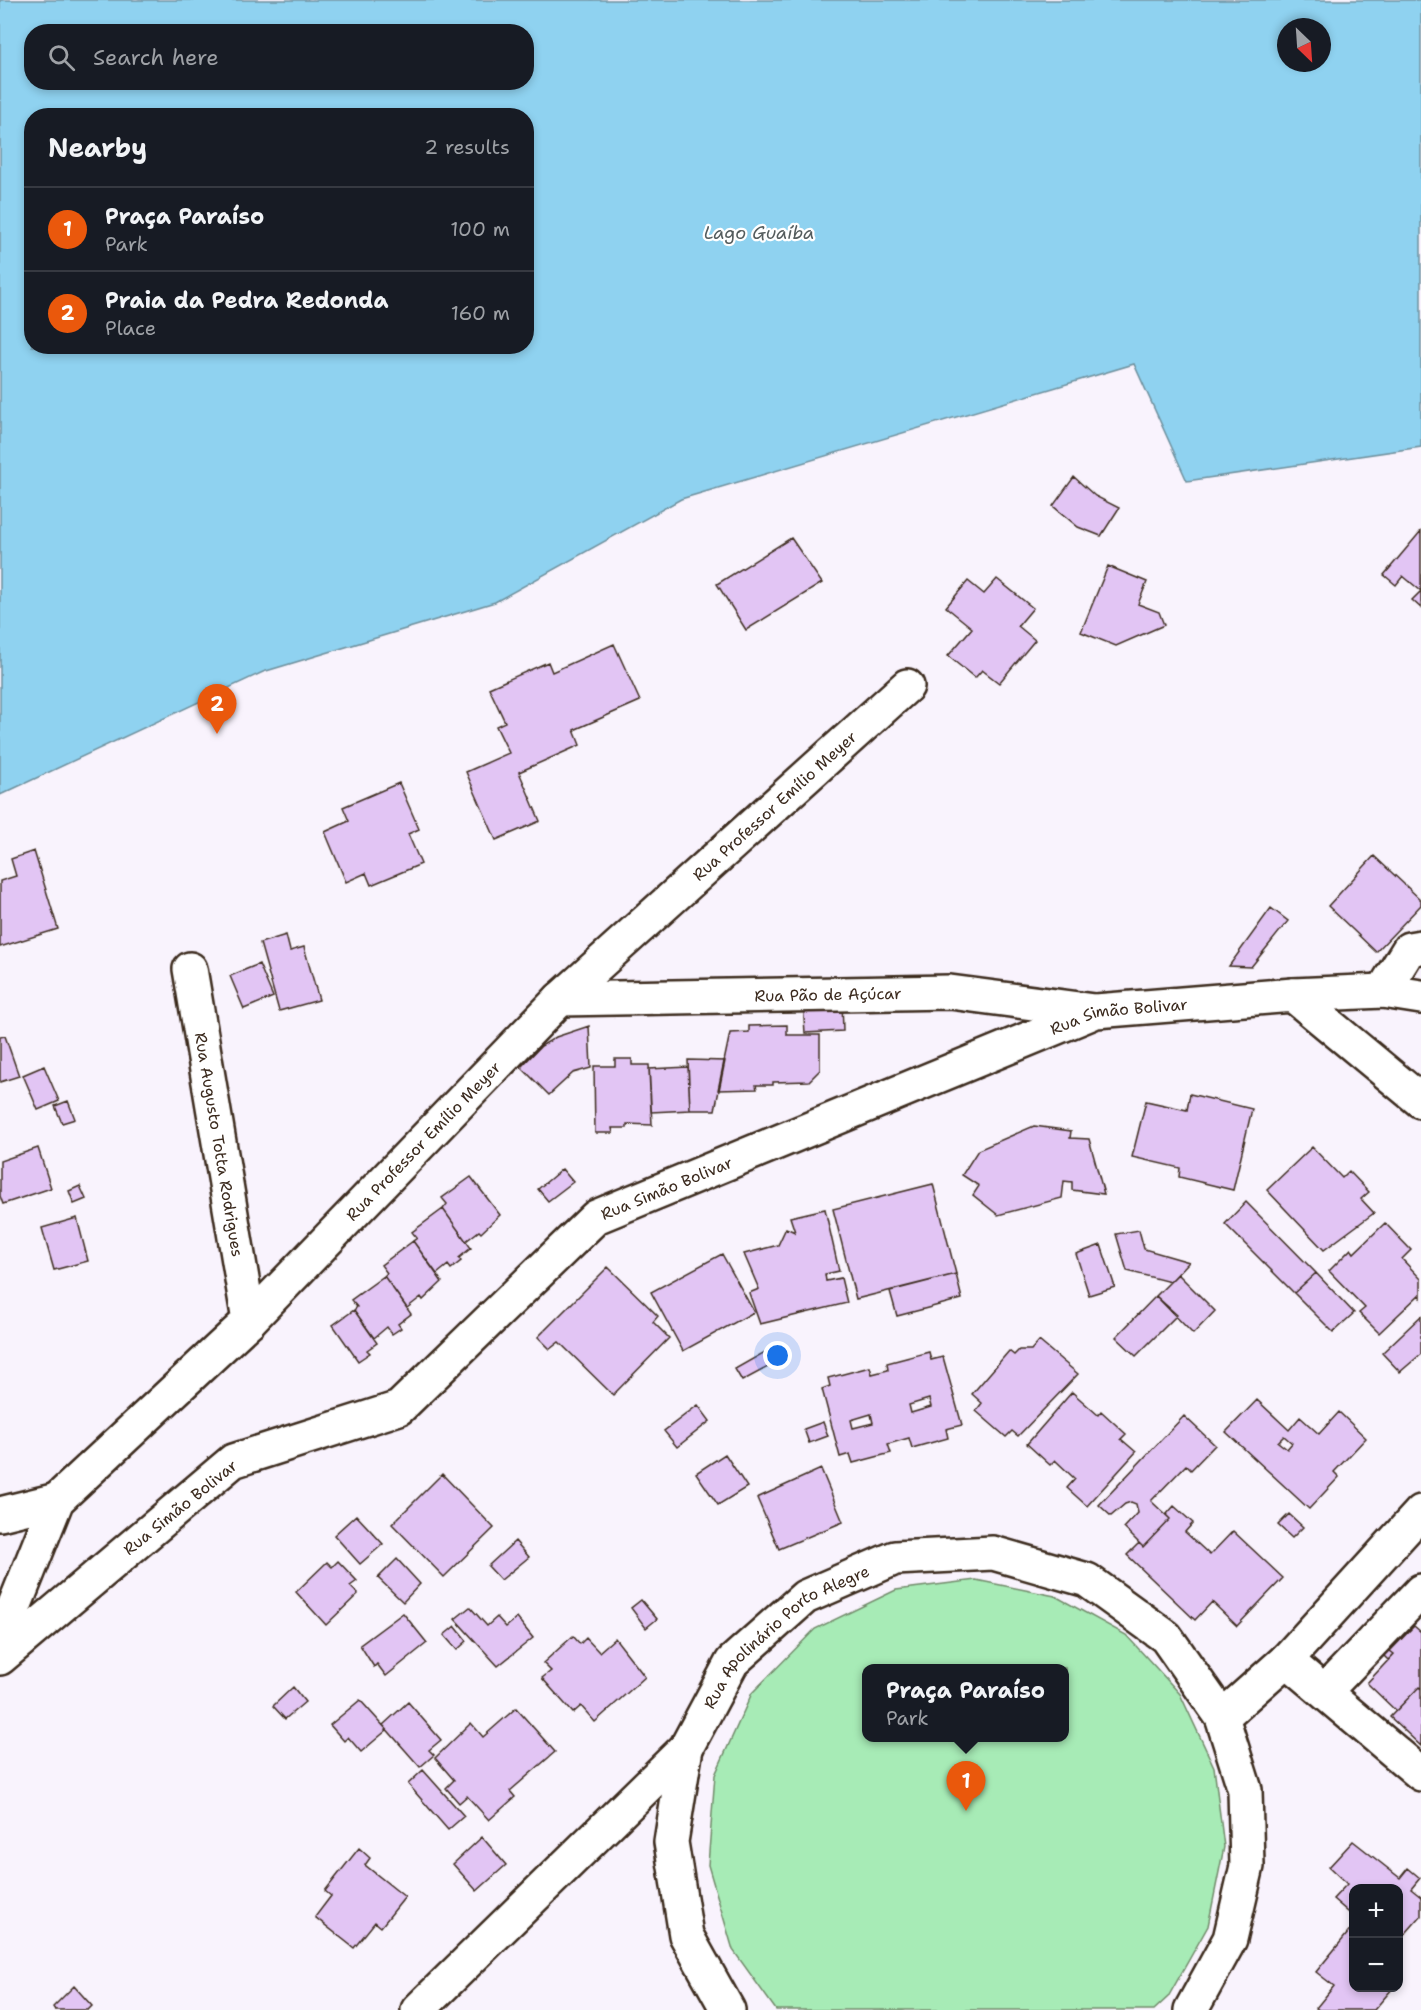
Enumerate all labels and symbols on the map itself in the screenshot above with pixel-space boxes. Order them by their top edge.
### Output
north arrow [1277,18,1331,72]
water label: Lago Guaíba [704,221,814,245]
pin: 2 [198,684,236,734]
street label: Rua Professor Emílio Meyer [688,726,861,885]
street label: Rua Pão de Açúcar [754,983,902,1007]
street label: Rua Simão Bolivar [1047,994,1188,1040]
street label: Rua Augusto Totta Rodrigues [190,1031,248,1259]
street label: Rua Professor Emílio Meyer [341,1057,505,1225]
street label: Rua Simão Bolivar [598,1152,736,1225]
your location [763,1341,792,1370]
street label: Rua Simão Bolivar [119,1455,242,1560]
street label: Rua Apolinário Porto Alegre [699,1560,873,1712]
pin: 1 [946,1762,986,1811]

